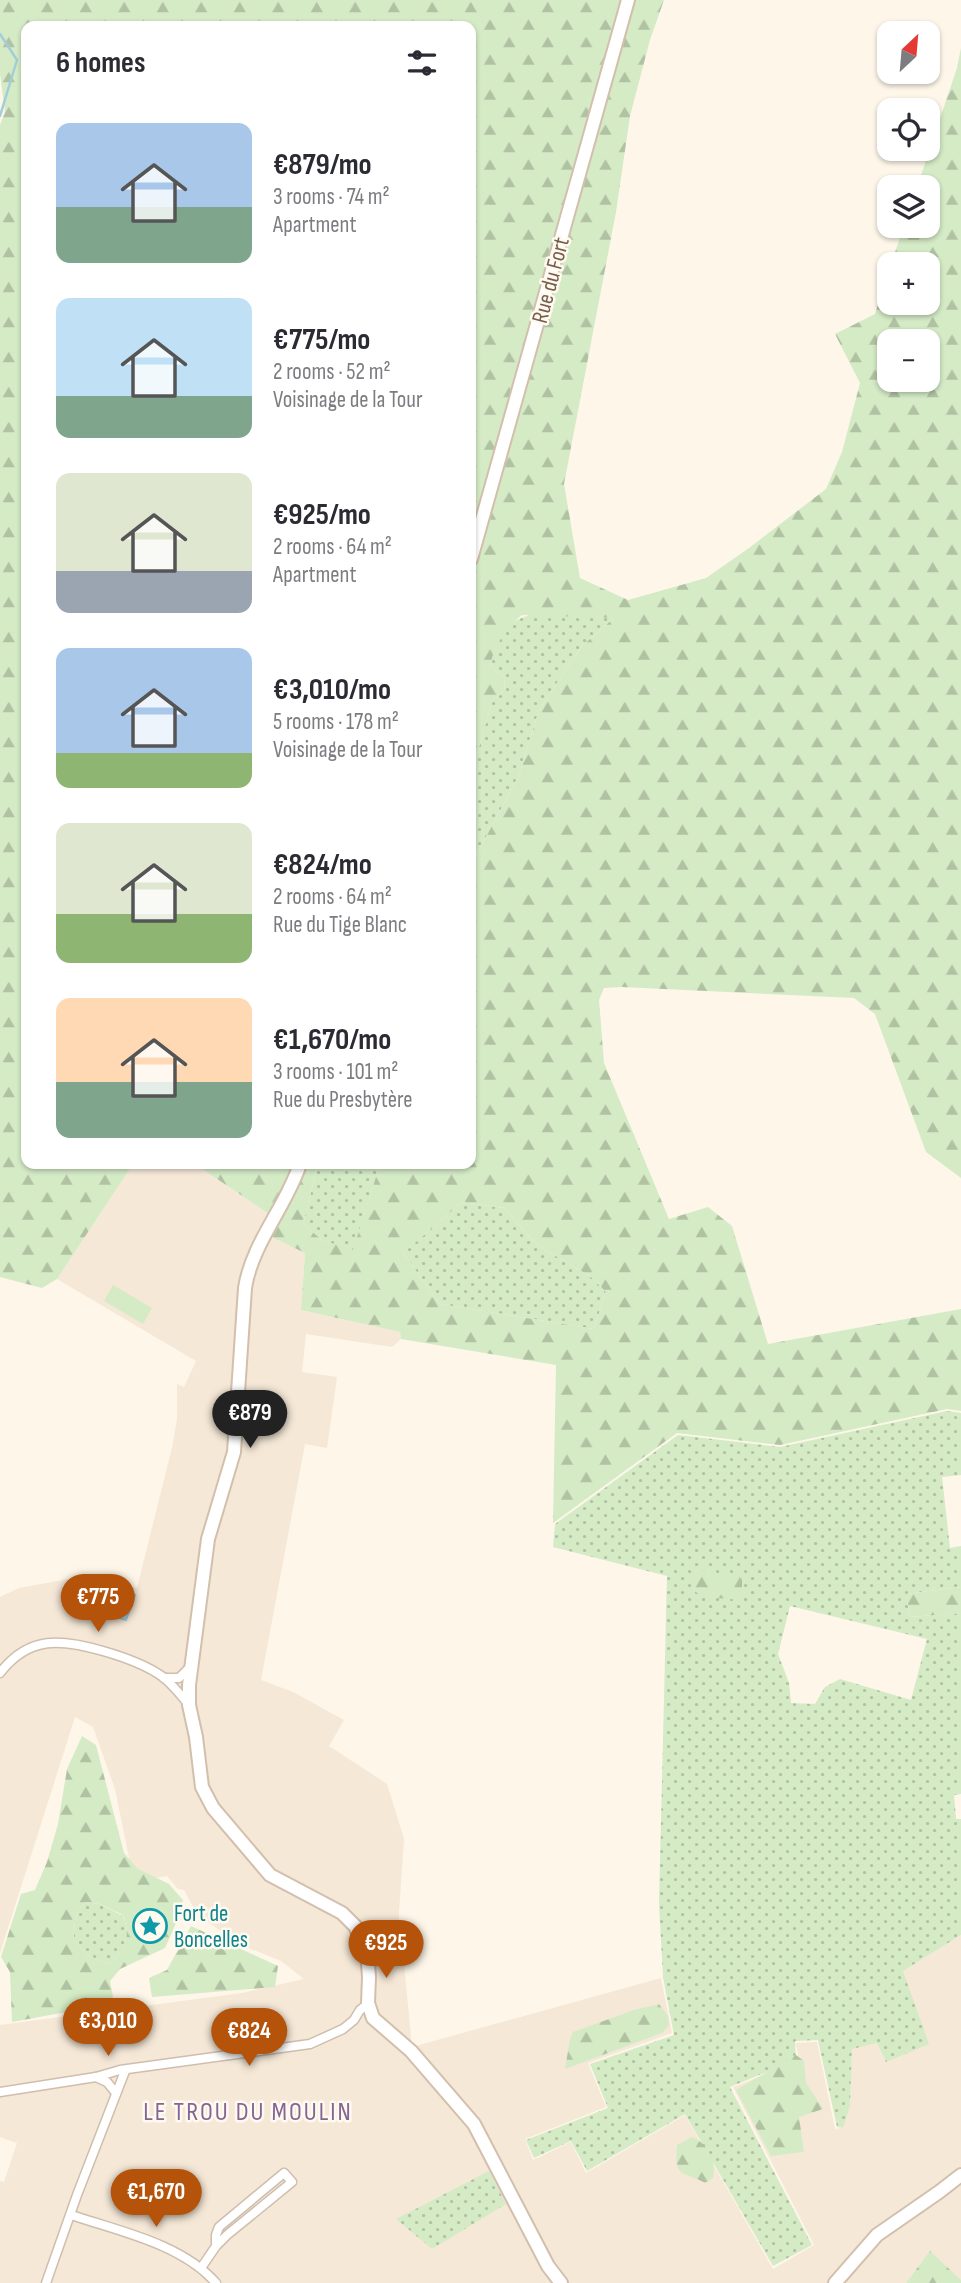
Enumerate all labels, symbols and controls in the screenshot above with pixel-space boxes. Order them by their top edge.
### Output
north arrow [877,21,940,84]
map controls [877,21,940,392]
icon: filters [403,44,441,82]
text: 6 homes [56,45,145,81]
button: locate [877,98,940,161]
text: €879/mo [273,147,372,183]
icon: home [112,151,196,235]
button: layers [877,175,940,238]
text: 3 rooms · 74 m² [273,183,390,211]
text: Apartment [273,211,357,239]
street label: Rue du Fort [526,234,576,326]
button: + [877,252,940,315]
text: €775/mo [273,322,370,358]
icon: home [112,326,196,410]
button: − [877,329,940,392]
text: 2 rooms · 52 m² [273,358,391,386]
text: Voisinage de la Tour [273,386,423,414]
text: €925/mo [273,497,371,533]
icon: home [112,501,196,585]
text: 2 rooms · 64 m² [273,533,392,561]
text: Apartment [273,561,357,589]
text: €3,010/mo [273,672,391,708]
icon: home [112,676,196,760]
text: 5 rooms · 178 m² [273,708,399,736]
text: Voisinage de la Tour [273,736,423,764]
text: €824/mo [273,847,372,883]
icon: home [112,851,196,935]
text: 2 rooms · 64 m² [273,883,392,911]
text: Rue du Tige Blanc [273,911,407,939]
text: €1,670/mo [273,1022,391,1058]
icon: home [112,1026,196,1110]
text: 3 rooms · 101 m² [273,1058,398,1086]
text: Rue du Presbytère [273,1086,412,1114]
pin: €879 [209,1390,291,1450]
text: €879 [228,1399,272,1427]
pin: €775 [57,1574,139,1634]
text: €775 [77,1583,119,1611]
place label: Fort de Boncelles [174,1900,248,1954]
place icon: Fort de Boncelles [131,1907,169,1945]
pin: €925 [345,1920,427,1980]
text: €925 [365,1929,407,1957]
pin: €3,010 [51,1998,165,2058]
text: €3,010 [79,2007,137,2035]
pin: €824 [208,2008,290,2068]
text: €824 [227,2017,271,2045]
district label: LE TROU DU MOULIN [143,2097,353,2128]
pin: €1,670 [99,2170,213,2229]
text: €1,670 [127,2178,185,2206]

